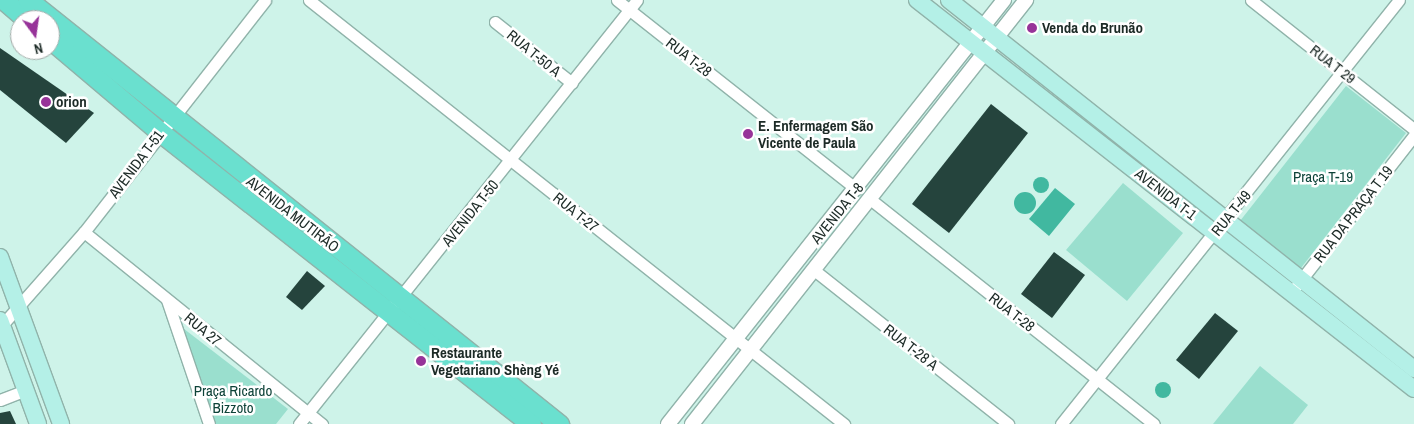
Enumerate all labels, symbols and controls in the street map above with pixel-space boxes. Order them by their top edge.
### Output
north arrow [10,10,60,60]
place label: Venda do Brunão [1042,19,1143,37]
marker: Venda do Brunão [1026,22,1038,34]
street label: RUA T-50 A [503,25,565,81]
street label: RUA T-28 [662,33,716,81]
text: N [32,39,45,58]
street label: RUA T 29 [1306,40,1360,88]
place label: orion [56,93,87,111]
marker: orion [40,96,52,108]
place label: E. Enfermagem São Vicente de Paula [758,116,874,151]
street label: AVENIDA T-51 [104,126,168,202]
marker: E. Enfermagem São Vicente de Paula [742,128,754,140]
street label: RUA DA PRAÇA T 19 [1309,161,1397,267]
street label: AVENIDA T-1 [1131,164,1201,224]
park label: Praça T-19 [1293,168,1353,186]
street label: AVENIDA MUTIRÃO [243,172,343,256]
street label: AVENIDA T-50 [437,176,503,250]
street label: AVENIDA T-8 [807,178,867,248]
street label: RUA T-49 [1207,186,1255,240]
street label: RUA T-27 [549,188,603,236]
street label: RUA T-28 [985,288,1039,336]
street label: RUA 27 [181,308,225,350]
street label: RUA T-28 A [880,320,942,374]
place label: Restaurante Vegetariano Shèng Yé [431,343,559,378]
marker: Restaurante Vegetariano Shèng Yé [415,355,427,367]
park label: Praça Ricardo Bizzoto [194,381,272,416]

